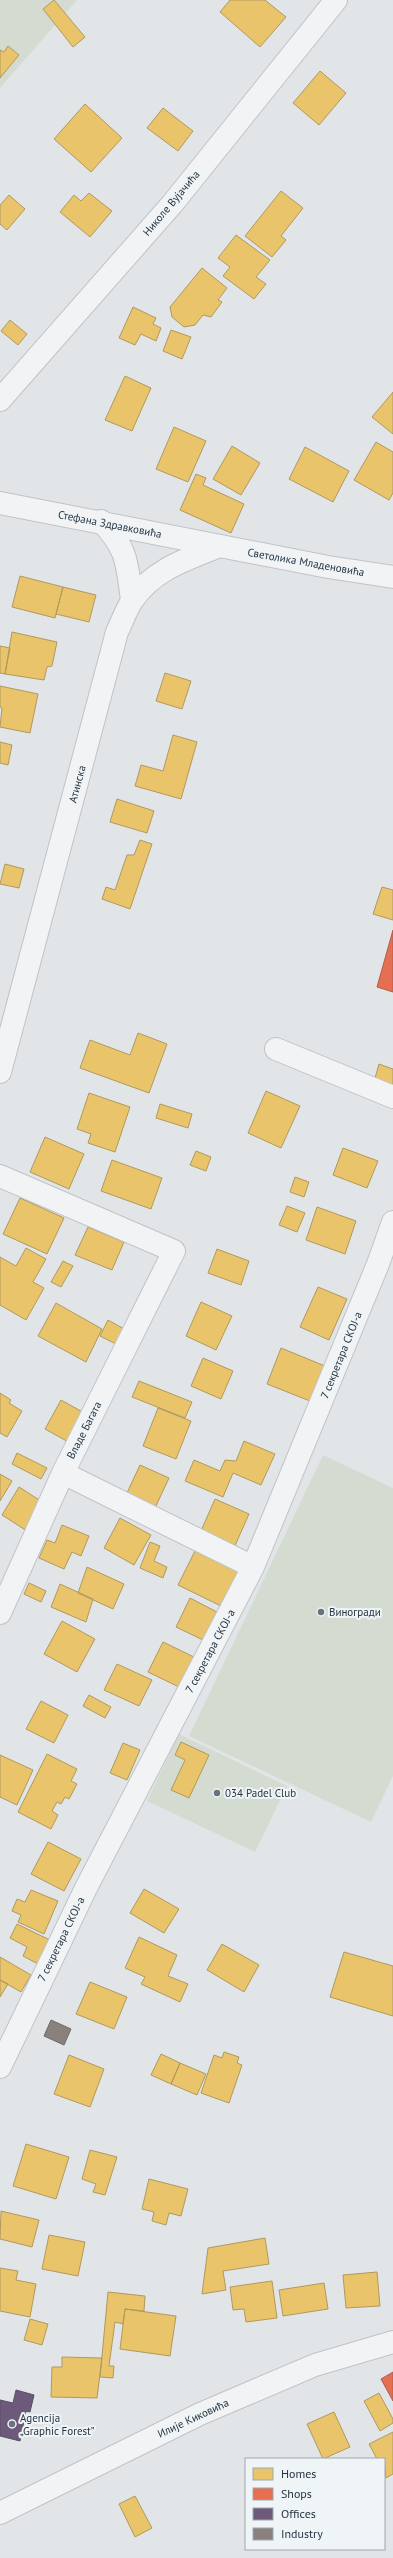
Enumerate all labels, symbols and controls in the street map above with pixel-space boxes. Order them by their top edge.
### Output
street label: Николе Вујачића [140,167,202,239]
street label: Стефана Здравковића [57,507,163,541]
street label: Светолика Младеновића [246,545,366,579]
street label: Атинска [65,764,89,804]
street label: 7 секретара СКОЈ-а [317,1309,365,1401]
street label: Владе Багата [64,1399,104,1461]
place label: Виногради [329,1605,381,1619]
street label: 7 секретара СКОЈ-а [182,1607,238,1695]
marker: Виногради [316,1607,326,1617]
place label: 034 Padel Club [225,1786,296,1800]
marker: 034 Padel Club [212,1788,222,1798]
street label: 7 секретара СКОЈ-а [34,1894,88,1984]
street label: Илије Киковића [155,2395,231,2441]
place label: Agencija „Graphic Forest” [20,2411,95,2438]
marker: Agencija „Graphic Forest” [7,2419,17,2429]
legend [245,2458,385,2550]
text: Homes [281,2466,316,2481]
text: Shops [281,2486,312,2501]
text: Offices [281,2506,316,2521]
text: Industry [281,2526,323,2541]

